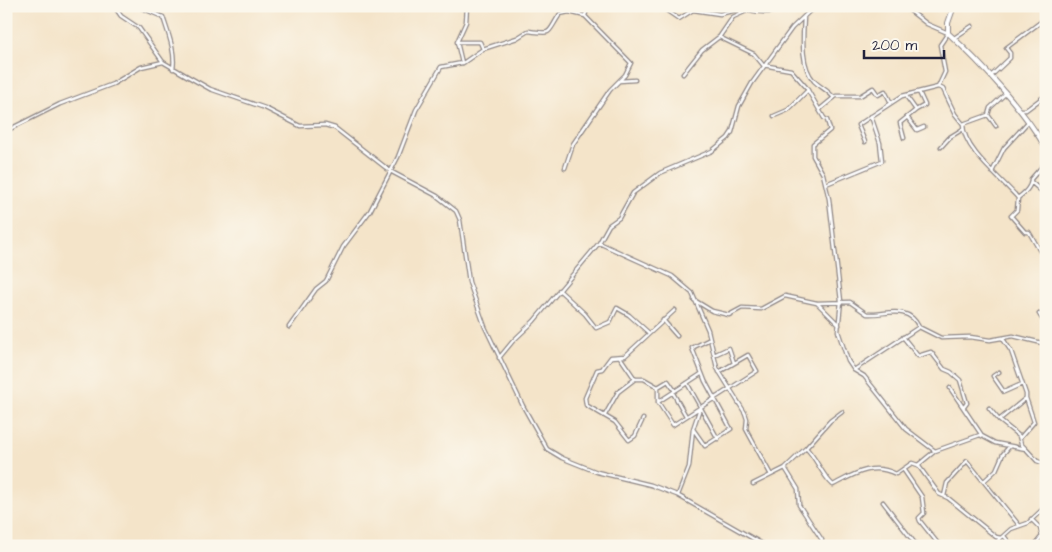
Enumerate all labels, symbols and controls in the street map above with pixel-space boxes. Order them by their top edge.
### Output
scale bar [864,28,944,60]
text: 200 m [872,35,918,56]

